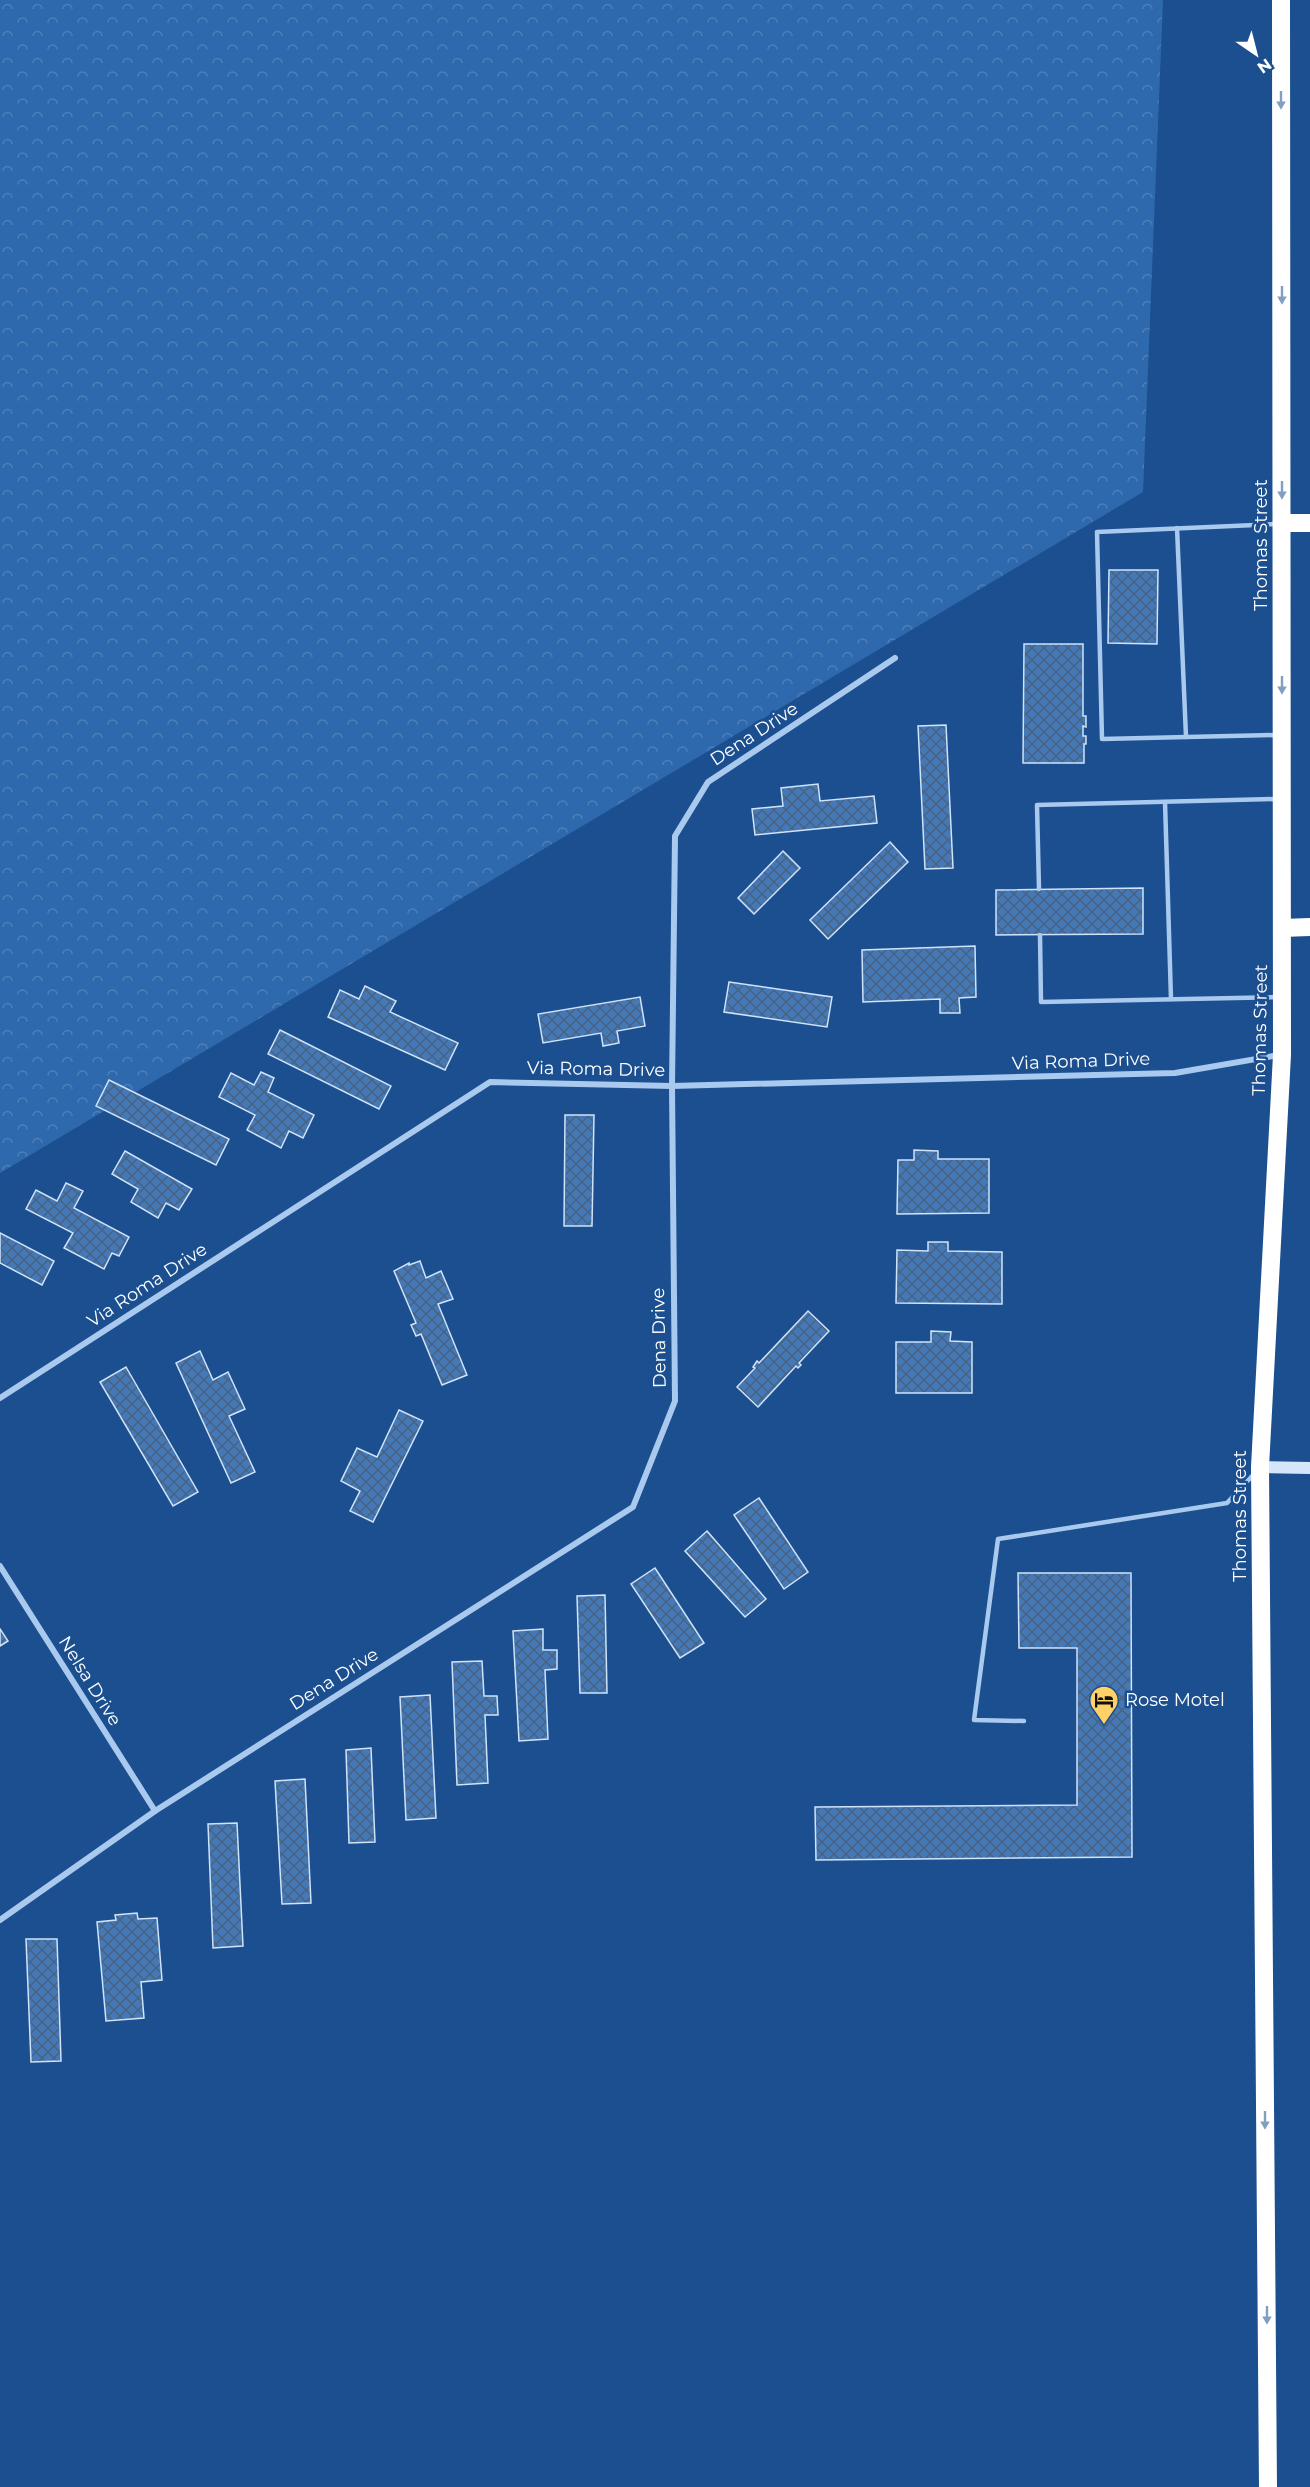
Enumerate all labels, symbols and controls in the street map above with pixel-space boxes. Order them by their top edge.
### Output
north arrow [1226,24,1286,84]
text: N [1254,54,1275,77]
one-way arrow [1277,91,1286,110]
one-way arrow [1277,286,1287,305]
street label: Thomas Street [1250,479,1272,611]
one-way arrow [1277,481,1287,500]
one-way arrow [1277,676,1287,695]
street label: Dena Drive [706,697,802,771]
street label: Thomas Street [1248,964,1272,1096]
street label: Via Roma Drive [1012,1048,1151,1074]
street label: Via Roma Drive [527,1057,665,1081]
street label: Via Roma Drive [83,1238,211,1332]
street label: Dena Drive [647,1287,671,1388]
street label: Thomas Street [1229,1450,1251,1582]
street label: Nelsa Drive [54,1632,126,1730]
street label: Dena Drive [286,1643,383,1715]
hotel icon: Rose Motel [1088,1684,1120,1726]
place label: Rose Motel [1125,1689,1225,1711]
one-way arrow [1260,2110,1270,2129]
one-way arrow [1262,2305,1271,2324]

